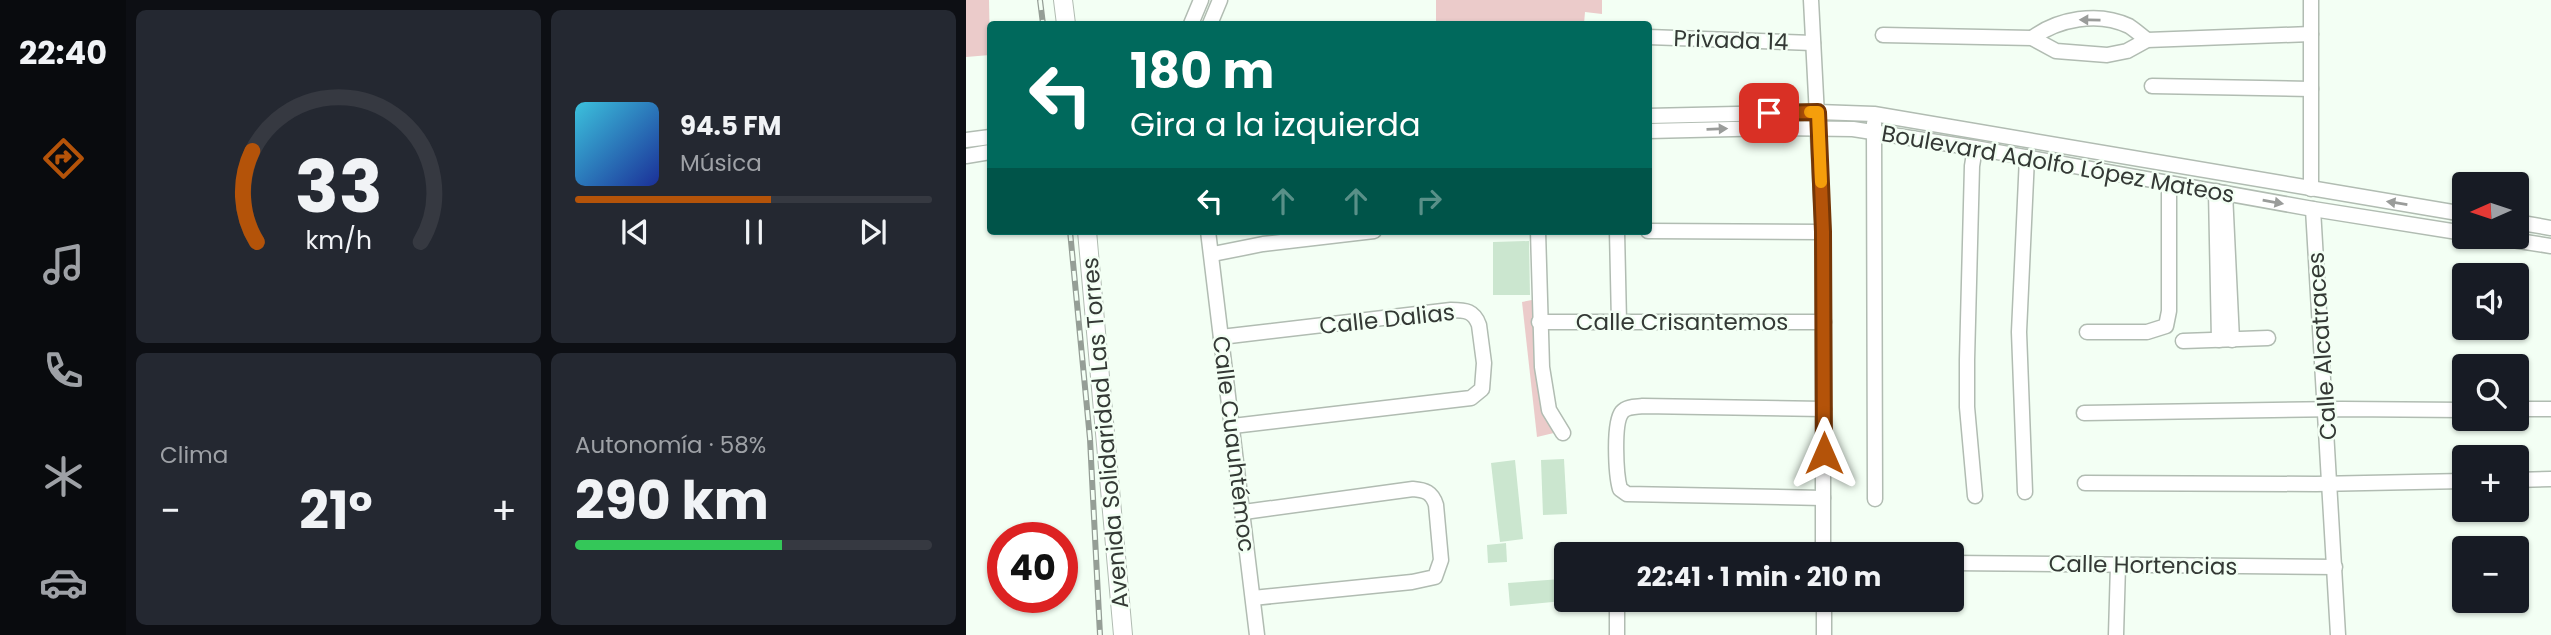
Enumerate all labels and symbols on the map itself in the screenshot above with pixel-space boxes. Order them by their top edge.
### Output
one-way arrow [2078,14,2100,26]
street label: Privada 14 [1673,22,1789,58]
pin [1739,83,1799,143]
street label: Boulevard Adolfo López Mateos [1879,117,2237,211]
one-way arrow [1706,124,1728,135]
north arrow [2452,172,2529,248]
one-way arrow [2262,196,2284,207]
one-way arrow [2386,197,2408,208]
street label: Calle Alcatraces [2299,251,2345,441]
street label: Avenida Solidaridad Las Torres [1074,256,1136,610]
street label: Calle Dalias [1318,296,1456,342]
street label: Calle Crisantemos [1576,306,1788,338]
street label: Calle Cuauhtémoc [1205,334,1263,554]
position arrow [1787,416,1861,490]
speed limit sign: 40 [987,522,1078,613]
street label: Calle Hortencias [2048,547,2238,583]

